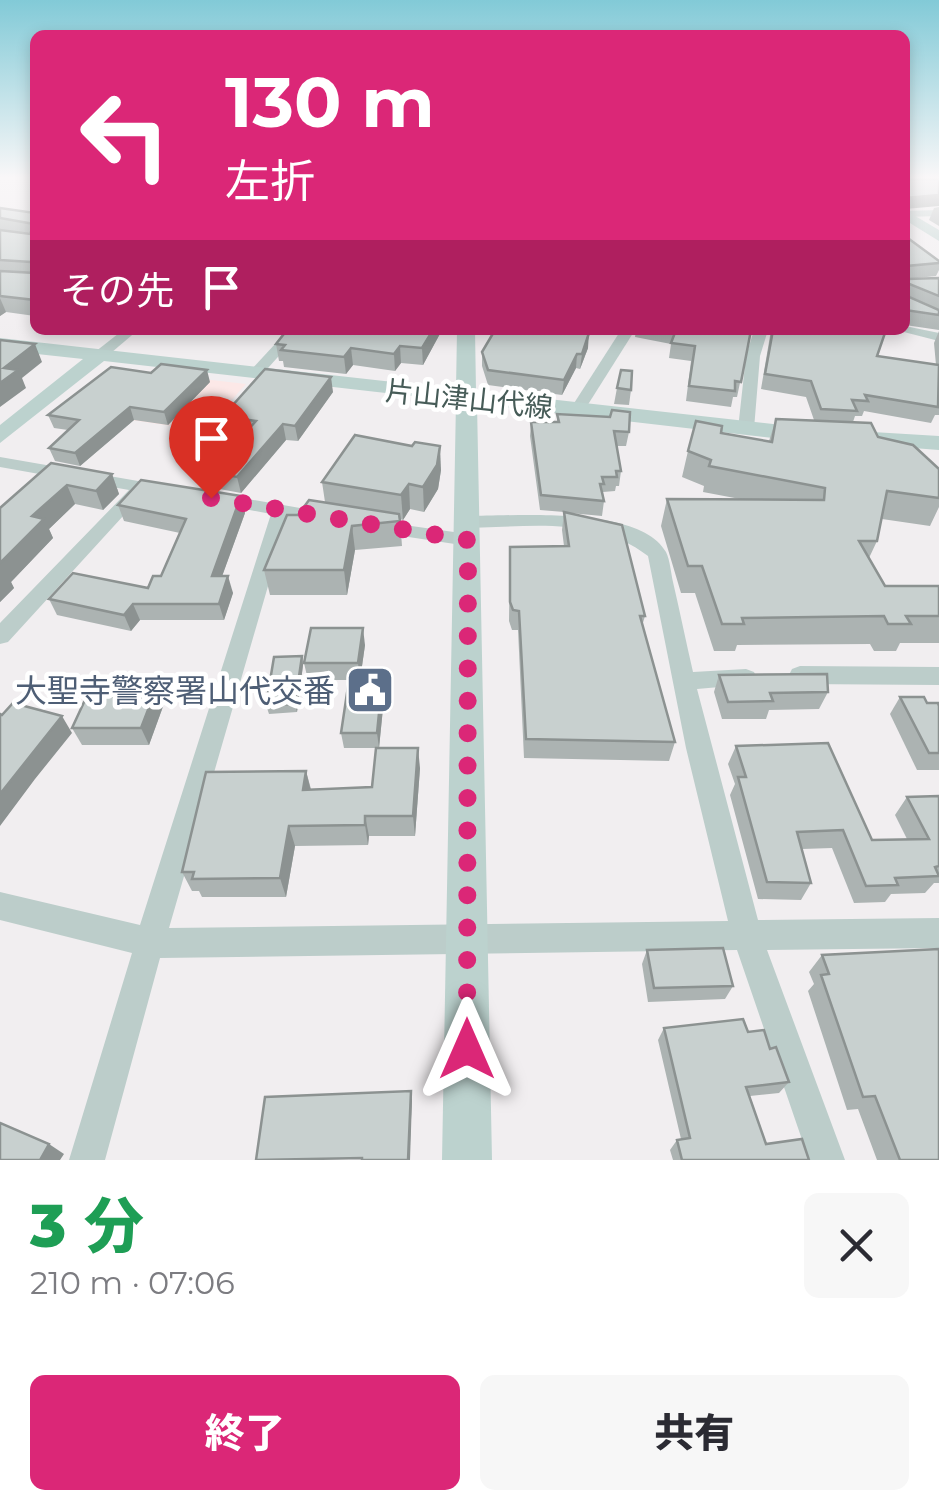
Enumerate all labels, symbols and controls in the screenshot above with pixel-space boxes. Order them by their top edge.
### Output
text: 130 m [225,59,435,145]
icon: left [60,70,190,200]
text: 左折 [225,153,315,208]
icon: arrive [194,260,249,315]
text: その先 [60,267,174,314]
street label: 片山津山代線 [384,373,554,425]
pin [169,396,254,499]
icon: arrive [184,411,239,466]
public building icon: 大聖寺警察署山代交番 [344,664,396,716]
place label: 大聖寺警察署山代交番 [15,671,335,710]
position arrow [415,997,519,1101]
text: 3 分 [30,1189,144,1262]
button: close [804,1193,909,1298]
text: 210 m · 07:06 [30,1263,235,1302]
button: 終了 [30,1375,460,1490]
button: 共有 [480,1375,909,1490]

